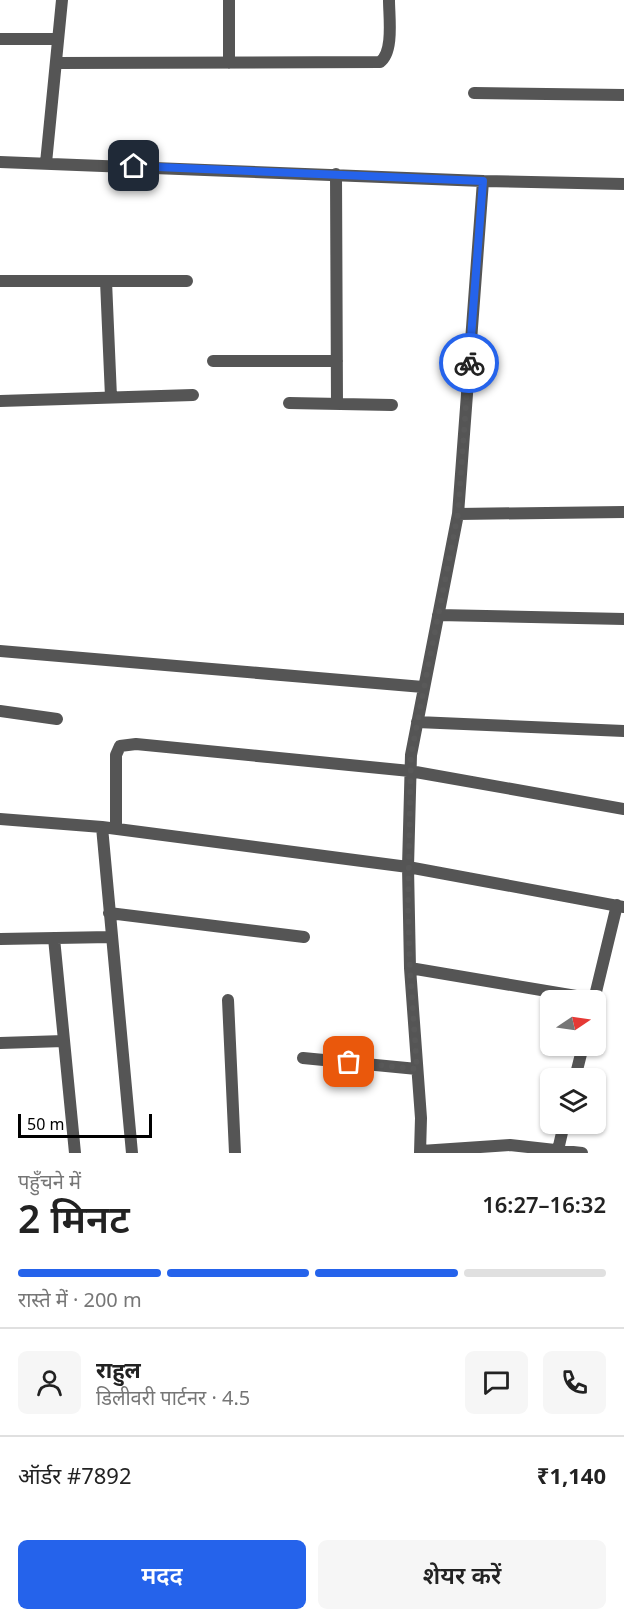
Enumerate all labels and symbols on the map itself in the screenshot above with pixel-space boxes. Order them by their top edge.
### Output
pin [108,140,159,191]
courier [439,333,499,393]
north arrow [540,990,606,1056]
pin [323,1036,374,1087]
scale bar [18,1111,152,1138]

